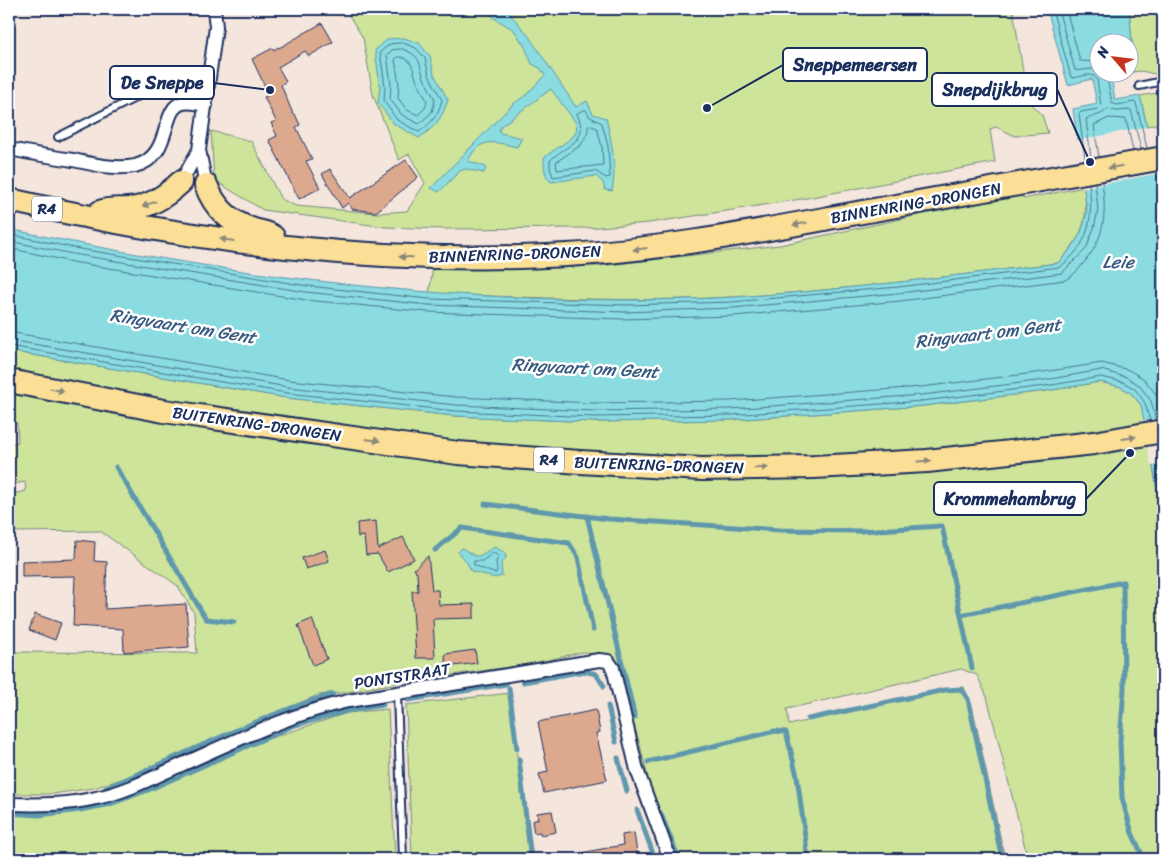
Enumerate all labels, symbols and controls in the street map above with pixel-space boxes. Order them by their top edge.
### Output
north arrow [1090,32,1140,82]
text: N [1089,42,1116,63]
callout: Sneppemeersen [783,48,927,81]
text: Sneppemeersen [792,49,917,81]
callout: De Sneppe [110,66,214,99]
text: De Sneppe [121,67,204,99]
callout: Snepdijkbrug [932,73,1057,106]
text: Snepdijkbrug [941,74,1048,106]
one-way arrow [1107,163,1123,171]
street label: BINNENRING-DRONGEN [828,174,1004,232]
road number: R4 [32,196,62,222]
one-way arrow [141,201,156,208]
one-way arrow [792,220,808,228]
one-way arrow [219,236,235,244]
street label: BINNENRING-DRONGEN [428,236,602,272]
one-way arrow [632,245,648,253]
water label: Leie [1102,246,1136,278]
one-way arrow [398,252,414,260]
water label: Ringvaart om Gent [108,299,260,354]
water label: Ringvaart om Gent [913,308,1065,358]
water label: Ringvaart om Gent [511,348,661,388]
one-way arrow [49,387,65,395]
street label: BUITENRING-DRONGEN [171,398,344,450]
one-way arrow [1121,433,1137,441]
one-way arrow [365,437,381,445]
road number: R4 [534,448,564,472]
street label: BUITENRING-DRONGEN [574,448,745,482]
one-way arrow [916,457,932,465]
one-way arrow [753,464,769,472]
callout: Krommehambrug [934,482,1086,515]
text: Krommehambrug [943,483,1076,515]
street label: PONTSTRAAT [352,654,453,698]

